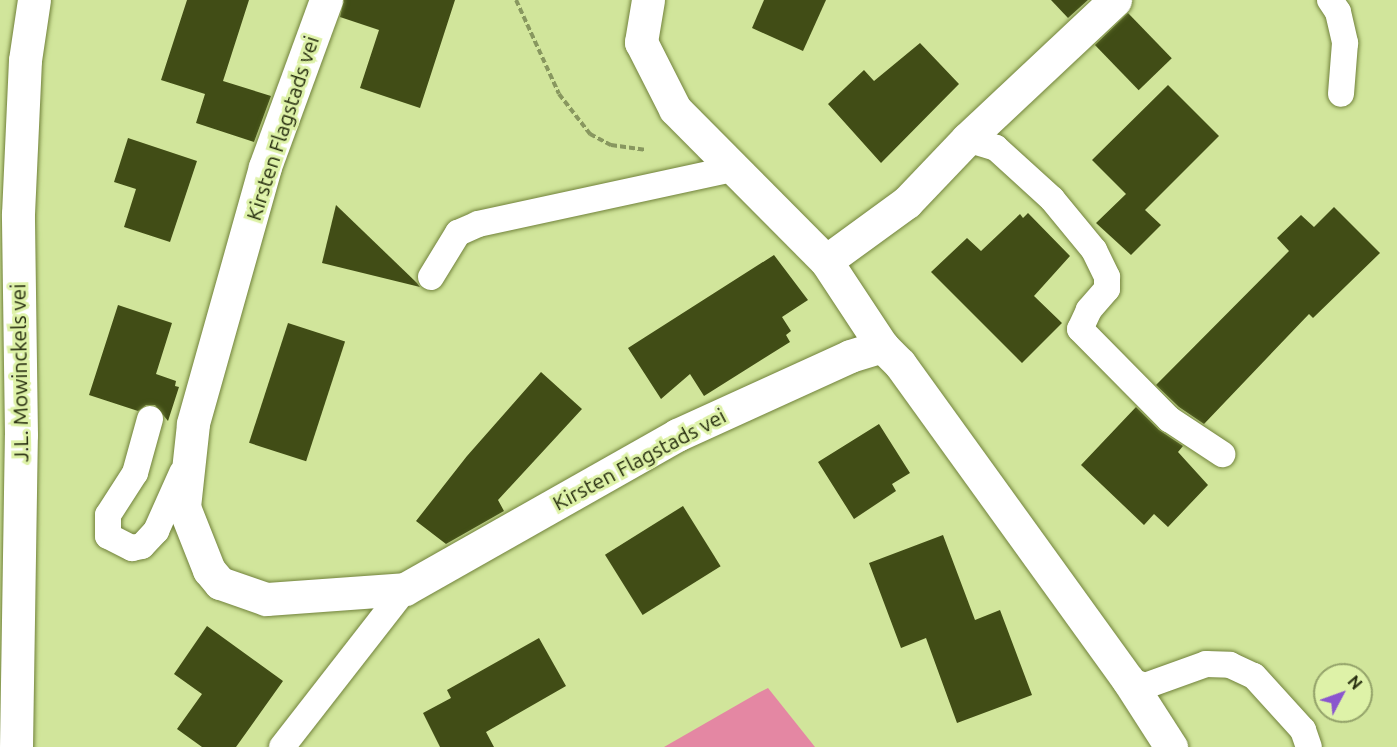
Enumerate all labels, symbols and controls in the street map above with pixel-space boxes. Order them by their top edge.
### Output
street label: Kirsten Flagstads vei [240,32,324,224]
street label: J.L. Mowinckels vei [5,284,33,462]
street label: Kirsten Flagstads vei [548,403,730,515]
north arrow [1313,663,1373,723]
text: N [1344,672,1366,693]

